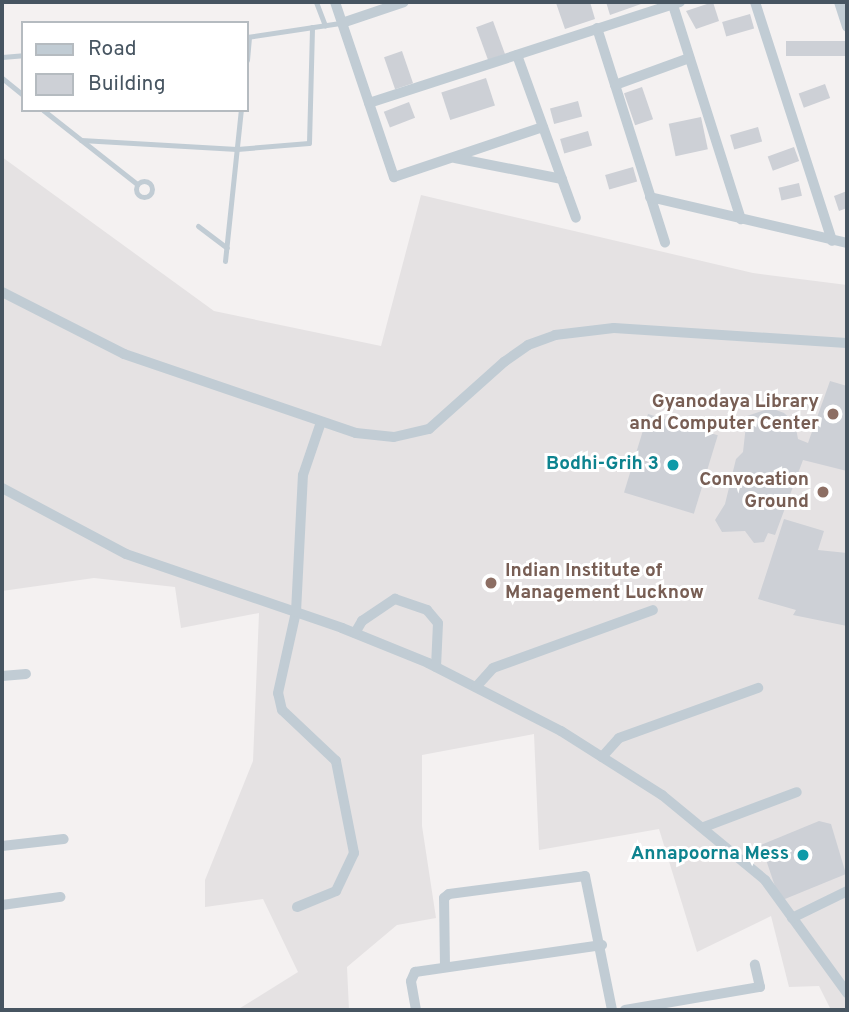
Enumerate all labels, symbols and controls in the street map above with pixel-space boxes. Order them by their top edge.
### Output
legend [21,21,248,112]
text: Road [88,36,137,63]
text: Building [88,71,166,98]
place label: Gyanodaya Library and Computer Center [629,392,819,436]
marker: Gyanodaya Library and Computer Center [825,406,841,422]
place label: Bodhi-Grih 3 [546,454,659,476]
marker: Bodhi-Grih 3 [665,457,681,473]
place label: Convocation Ground [699,470,809,514]
marker: Convocation Ground [815,484,831,500]
place label: Indian Institute of Management Lucknow [505,561,704,605]
marker: Indian Institute of Management Lucknow [483,575,499,591]
place label: Annapoorna Mess [631,844,789,866]
marker: Annapoorna Mess [795,847,811,863]

